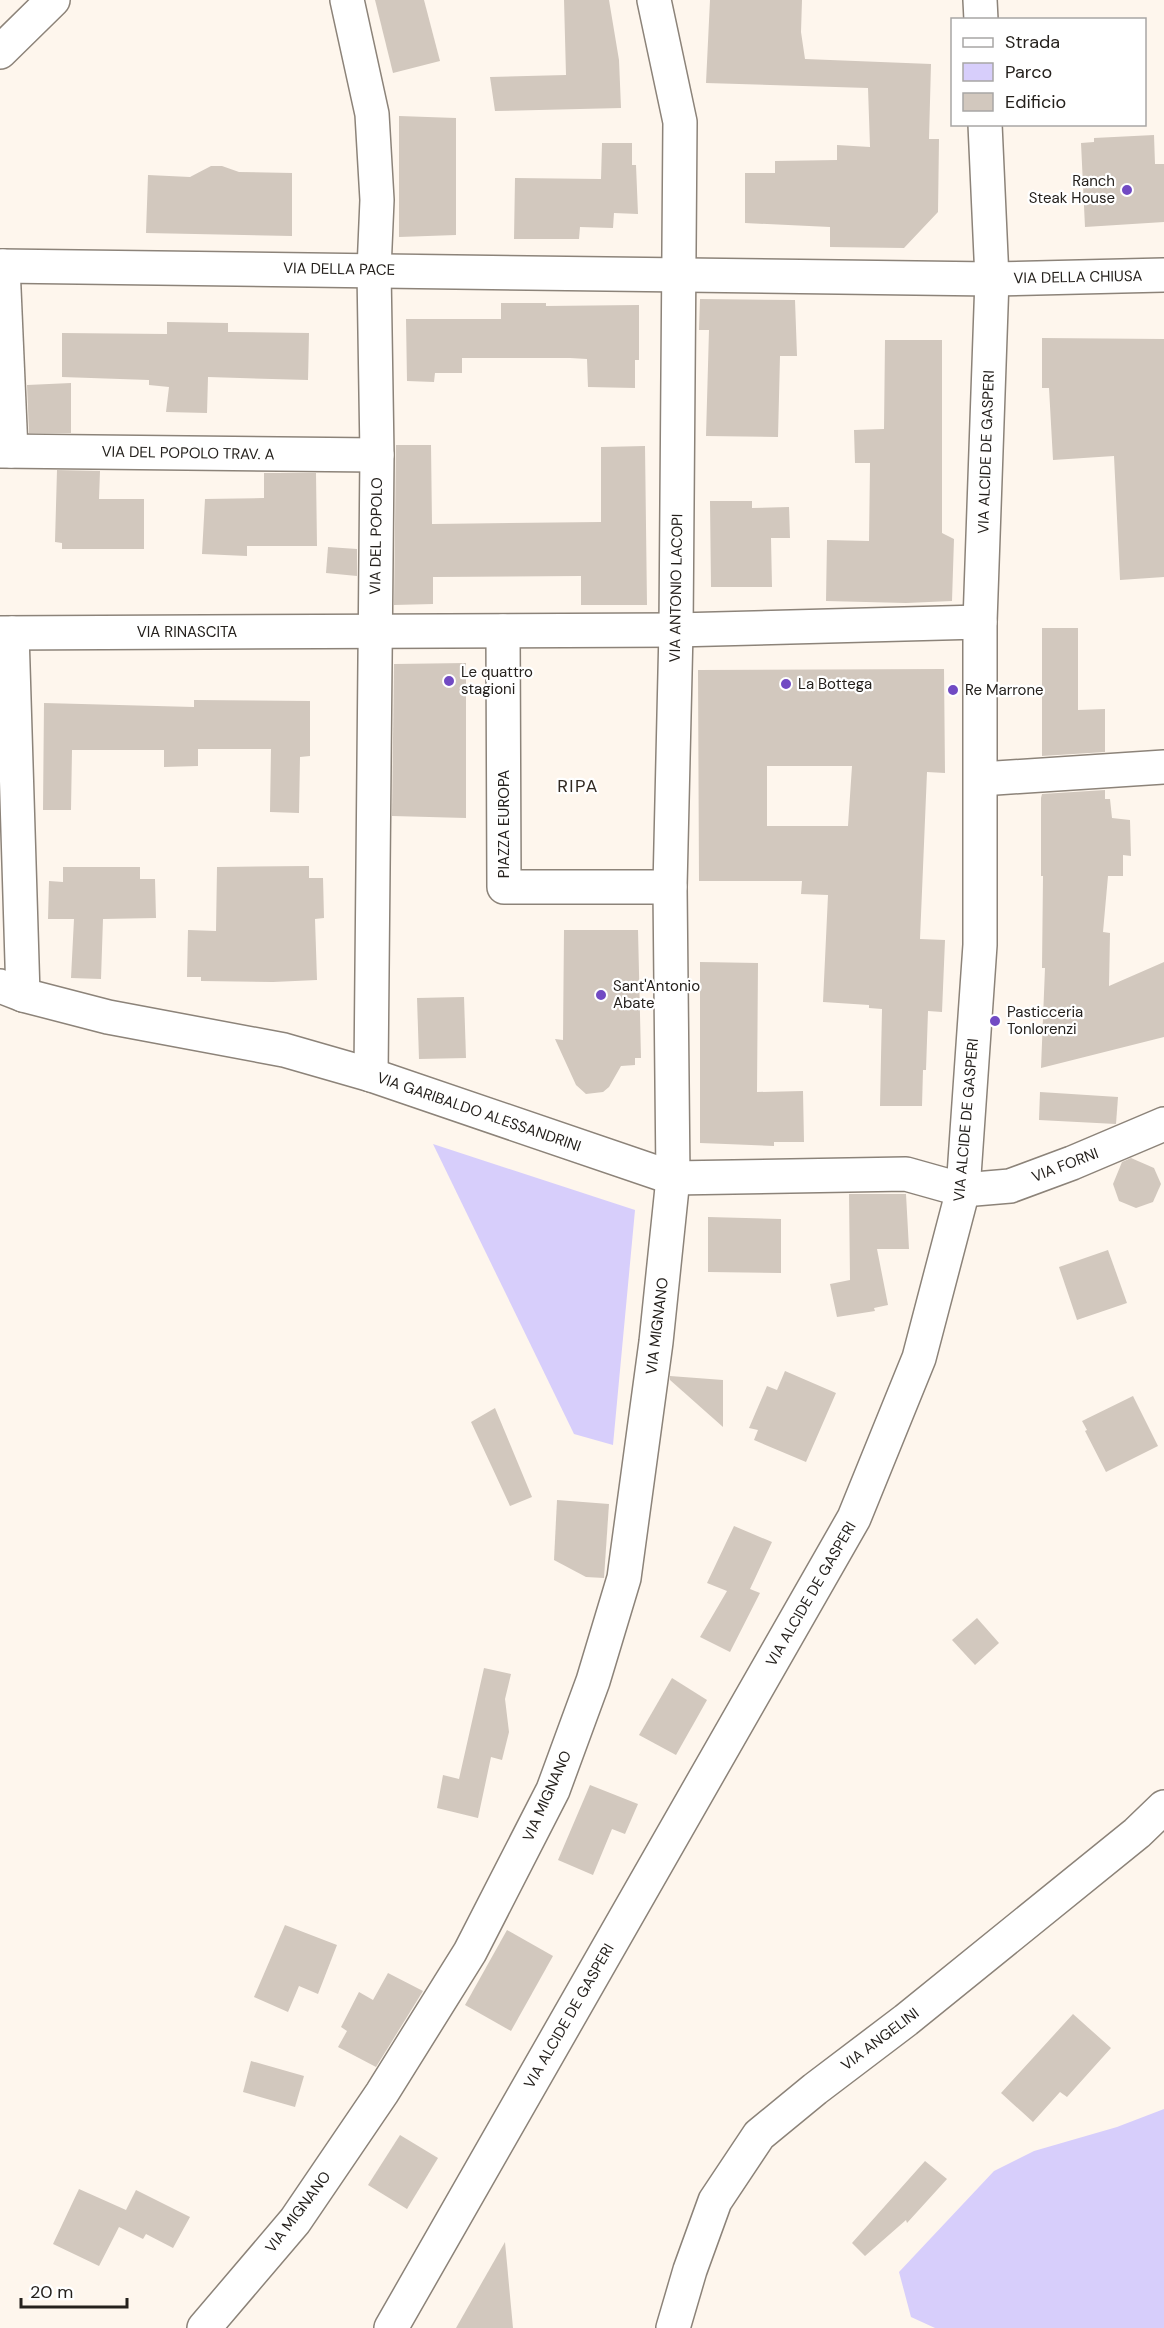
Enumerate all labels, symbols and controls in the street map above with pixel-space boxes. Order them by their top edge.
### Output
legend [951,18,1146,126]
text: Strada [1005,30,1060,54]
text: Parco [1005,60,1052,84]
text: Edificio [1005,90,1066,114]
place label: Ranch Steak House [1029,171,1115,208]
marker: Ranch Steak House [1120,183,1134,197]
street label: VIA DELLA PACE [283,258,395,280]
street label: VIA DELLA CHIUSA [1013,266,1143,288]
street label: VIA ALCIDE DE GASPERI [973,370,999,534]
street label: VIA DEL POPOLO TRAV. A [101,441,275,465]
street label: VIA DEL POPOLO [365,477,387,595]
street label: VIA ANTONIO LACOPI [665,514,687,662]
street label: VIA RINASCITA [137,622,237,642]
place label: Le quattro stagioni [461,662,533,699]
marker: Le quattro stagioni [442,674,456,688]
place label: La Bottega [798,674,872,694]
marker: La Bottega [779,677,793,691]
place label: Re Marrone [965,680,1044,700]
marker: Re Marrone [946,683,960,697]
street label: PIAZZA EUROPA [494,770,514,878]
district label: RIPA [557,774,599,798]
place label: Sant'Antonio Abate [613,976,700,1013]
marker: Sant'Antonio Abate [594,988,608,1002]
place label: Pasticceria Tonlorenzi [1007,1002,1083,1039]
marker: Pasticceria Tonlorenzi [988,1014,1002,1028]
street label: VIA ALCIDE DE GASPERI [949,1038,983,1202]
street label: VIA GARIBALDO ALESSANDRINI [374,1068,584,1156]
street label: VIA FORNI [1029,1143,1101,1187]
street label: VIA MIGNANO [641,1276,673,1376]
street label: VIA ALCIDE DE GASPERI [761,1518,861,1670]
street label: VIA MIGNANO [518,1747,576,1845]
street label: VIA ALCIDE DE GASPERI [519,1940,619,2092]
street label: VIA ANGELINI [837,2003,923,2075]
street label: VIA MIGNANO [261,2167,335,2257]
scale bar [21,2271,128,2309]
text: 20 m [30,2280,73,2304]

